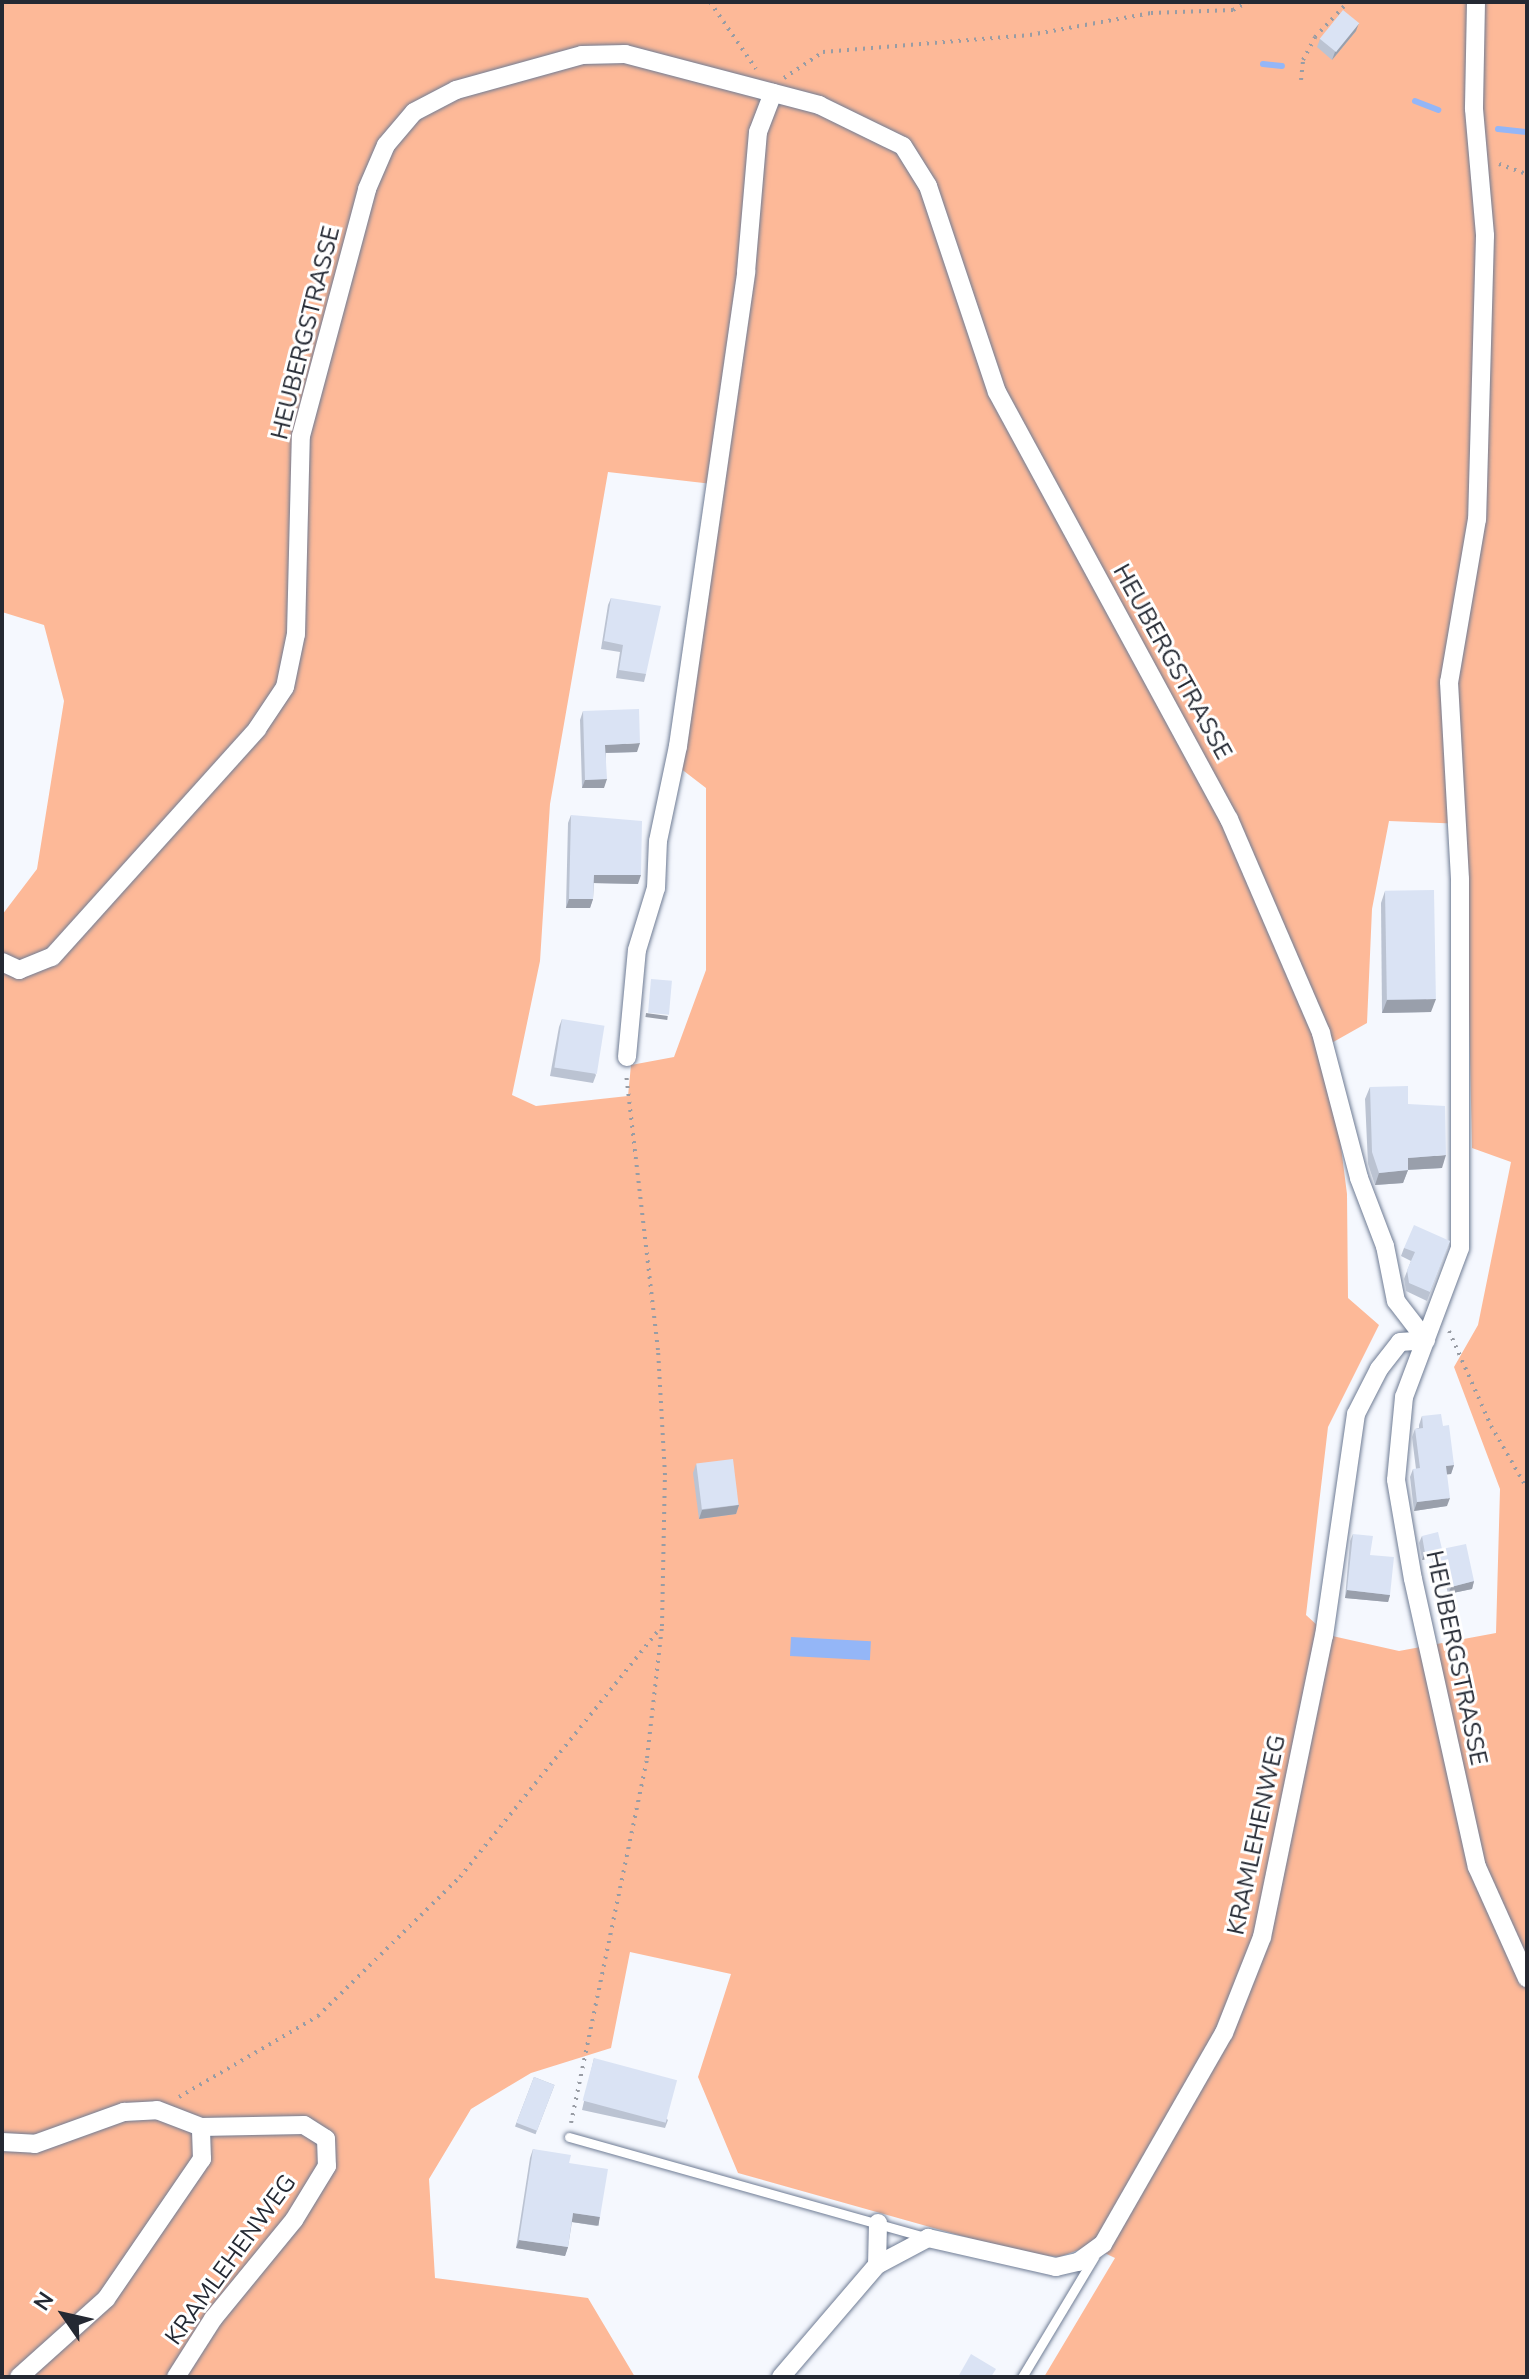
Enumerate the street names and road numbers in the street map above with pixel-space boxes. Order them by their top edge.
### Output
street label: HEUBERGSTRASSE [266,223,346,443]
street label: HEUBERGSTRASSE [1106,559,1238,765]
street label: HEUBERGSTRASSE [1419,1548,1493,1768]
street label: KRAMLEHENWEG [1222,1732,1292,1938]
street label: KRAMLEHENWEG [160,2169,302,2351]

